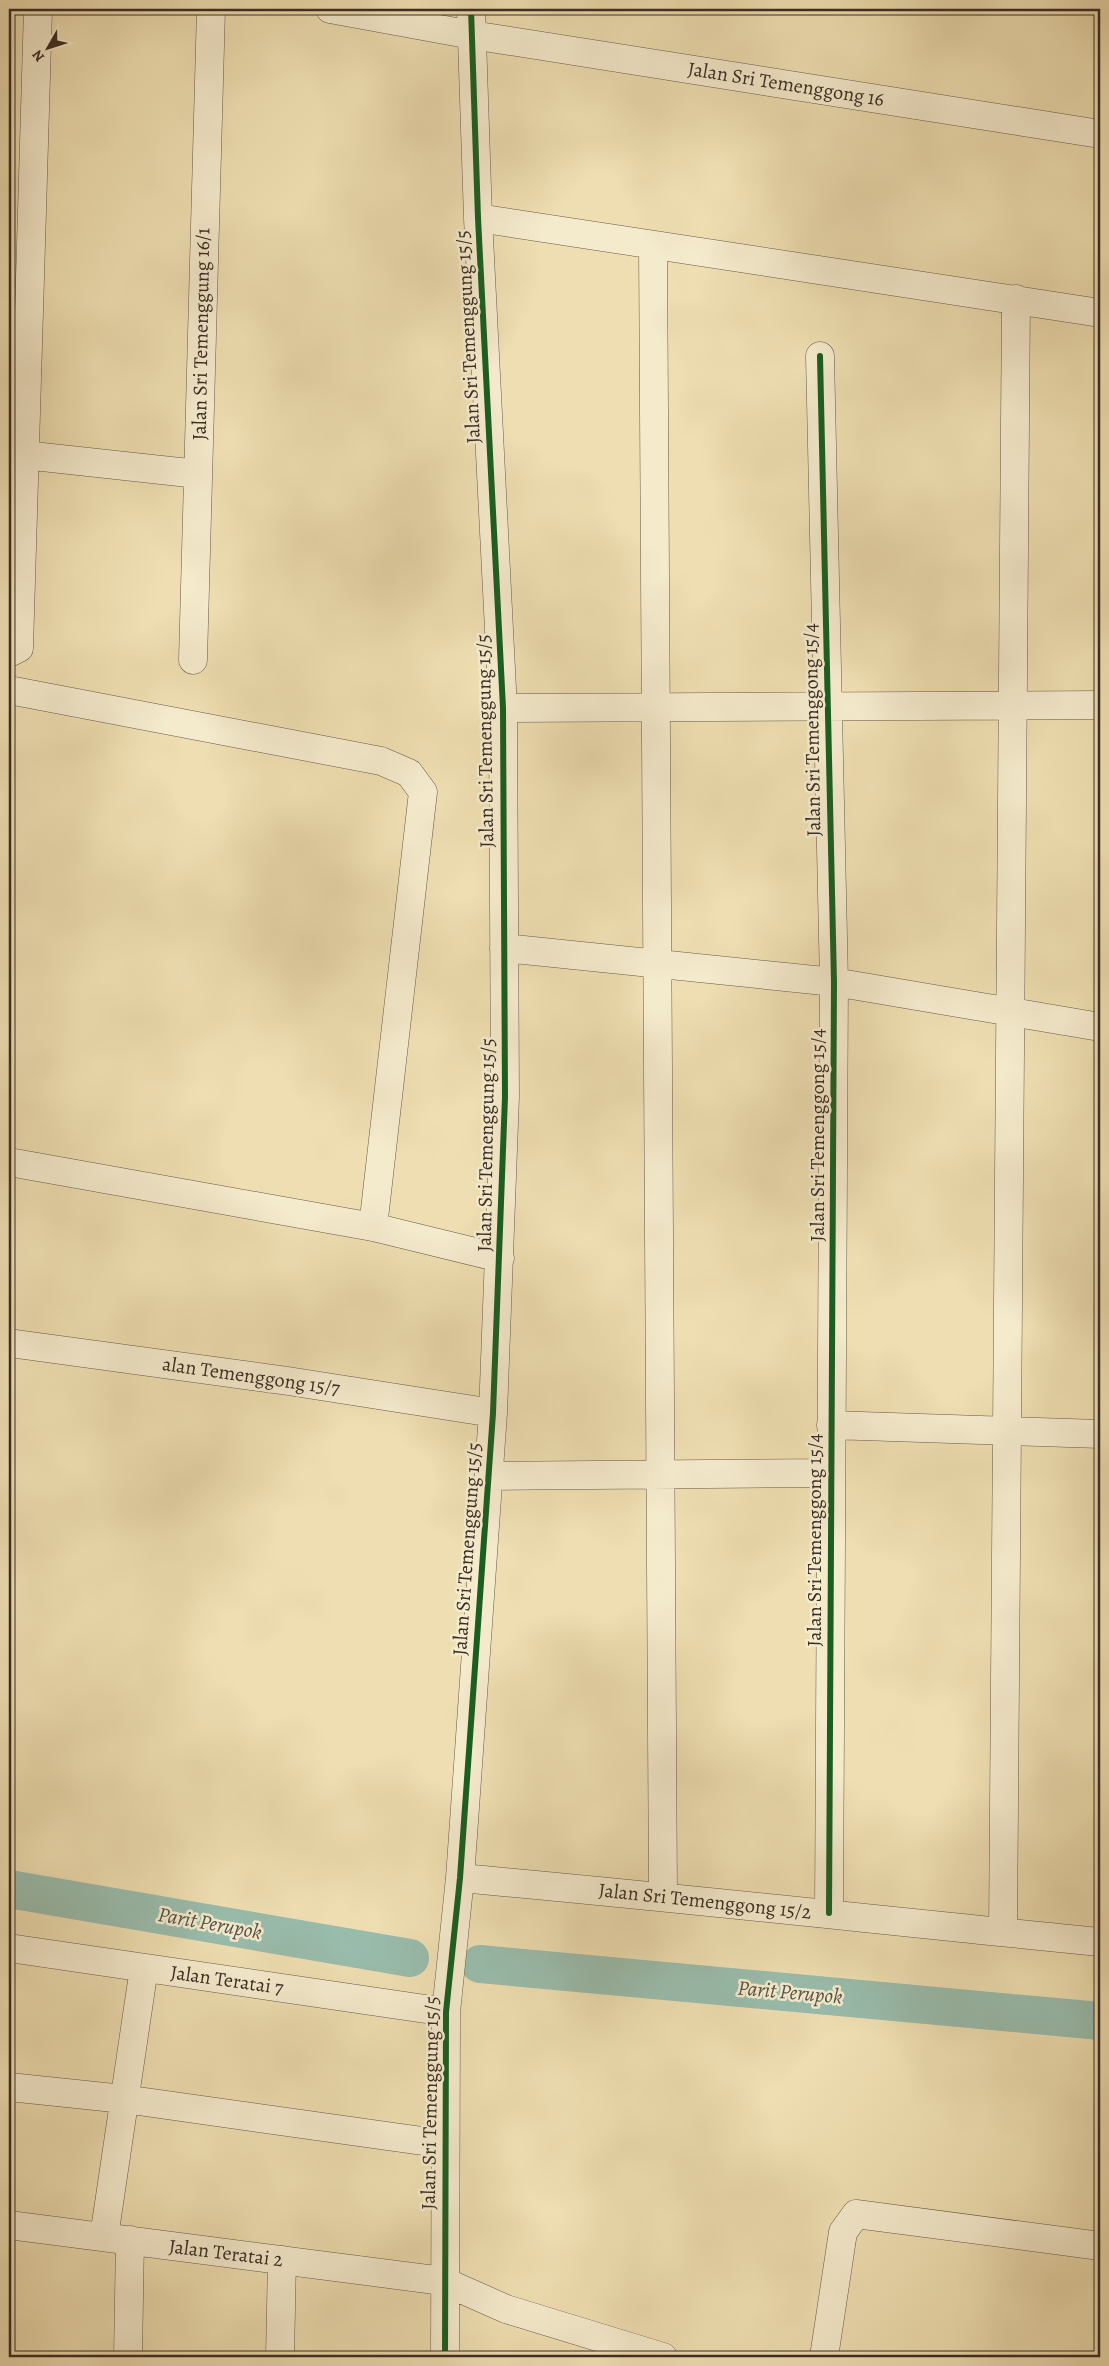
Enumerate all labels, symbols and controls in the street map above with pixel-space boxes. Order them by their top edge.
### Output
north arrow [22,22,72,72]
text: N [28,46,49,66]
street label: Jalan Sri Temenggong 16 [686,55,886,113]
street label: Jalan Sri Temenggung 16/1 [186,227,216,441]
street label: Jalan Sri Temenggung 15/5 [449,230,487,444]
street label: Jalan Sri Temenggong 15/4 [797,623,827,837]
street label: Jalan Sri Temenggung 15/5 [470,634,500,848]
street label: Jalan Sri Temenggong 15/4 [804,1028,831,1242]
street label: Jalan Sri Temenggung 15/5 [471,1038,501,1252]
street label: alan Temenggong 15/7 [160,1350,342,1402]
street label: Jalan Sri Temenggong 15/4 [801,1433,828,1647]
street label: Jalan Sri Temenggung 15/5 [446,1441,488,1657]
street label: Jalan Sri Temenggong 15/2 [597,1876,813,1926]
water label: Parit Perupok [156,1900,264,1946]
street label: Jalan Teratai 7 [169,1959,286,2001]
water label: Parit Perupok [736,1973,844,2011]
street label: Jalan Sri Temenggung 15/5 [415,1996,445,2210]
street label: Jalan Teratai 2 [167,2233,285,2273]

